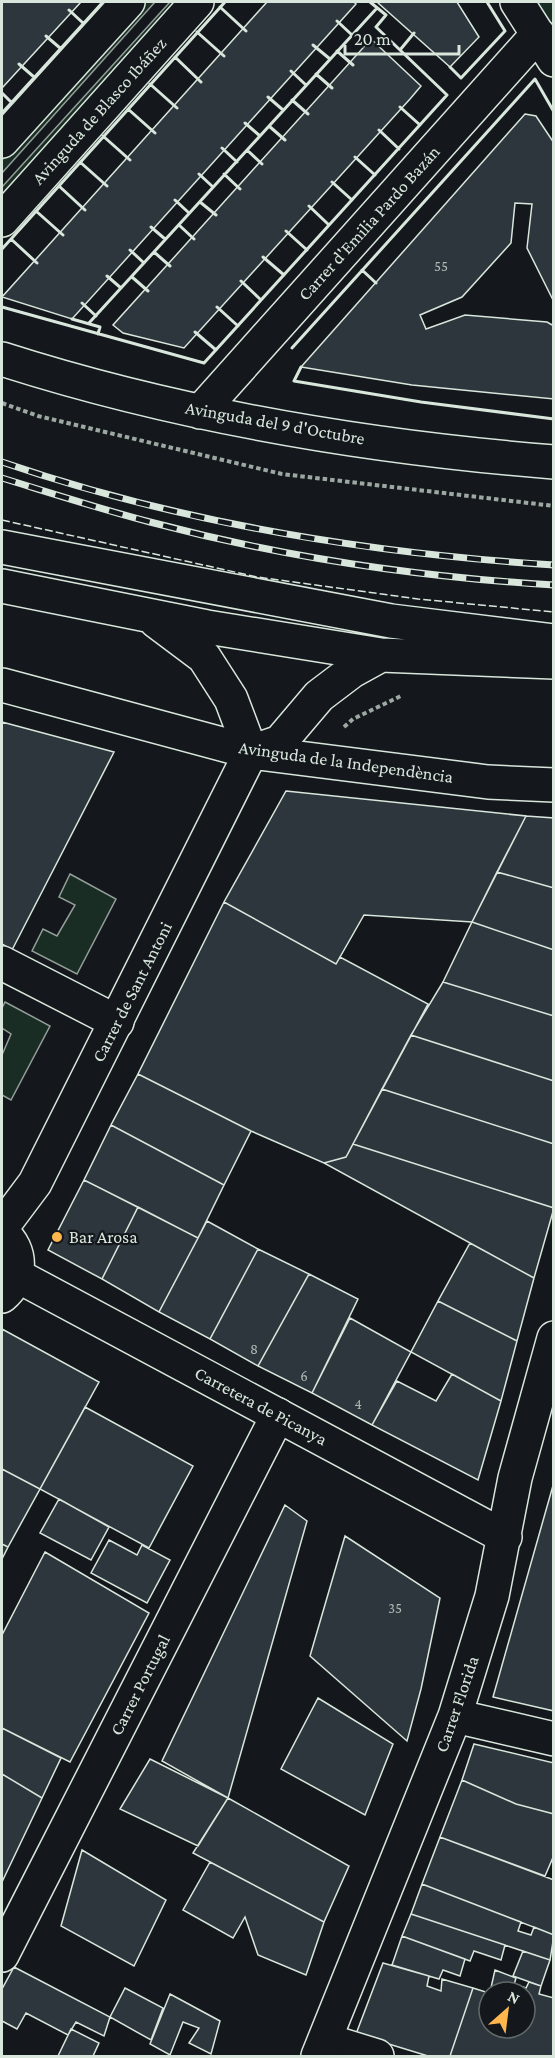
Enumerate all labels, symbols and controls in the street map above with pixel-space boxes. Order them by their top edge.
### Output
scale bar [345,18,459,56]
text: 20 m [354,29,391,49]
street label: Avinguda de Blasco Ibáñez [28,33,170,189]
street label: Carrer d'Emilia Pardo Bazán [294,141,444,305]
house number: 55 [434,258,448,274]
street label: Avinguda del 9 d'Octubre [184,397,366,449]
street label: Avinguda de la Independència [238,737,454,787]
street label: Carrer de Sant Antoni [88,918,176,1065]
place label: Bar Arosa [69,1227,138,1247]
marker: Bar Arosa [50,1230,64,1244]
house number: 8 [250,1341,258,1357]
street label: Carretera de Picanya [191,1363,331,1449]
house number: 6 [300,1368,308,1384]
house number: 4 [354,1396,362,1412]
house number: 35 [388,1600,402,1616]
street label: Carrer Portugal [106,1631,174,1739]
street label: Carrer Florida [431,1653,483,1755]
north arrow [477,1980,537,2040]
text: N [505,1987,523,2007]

